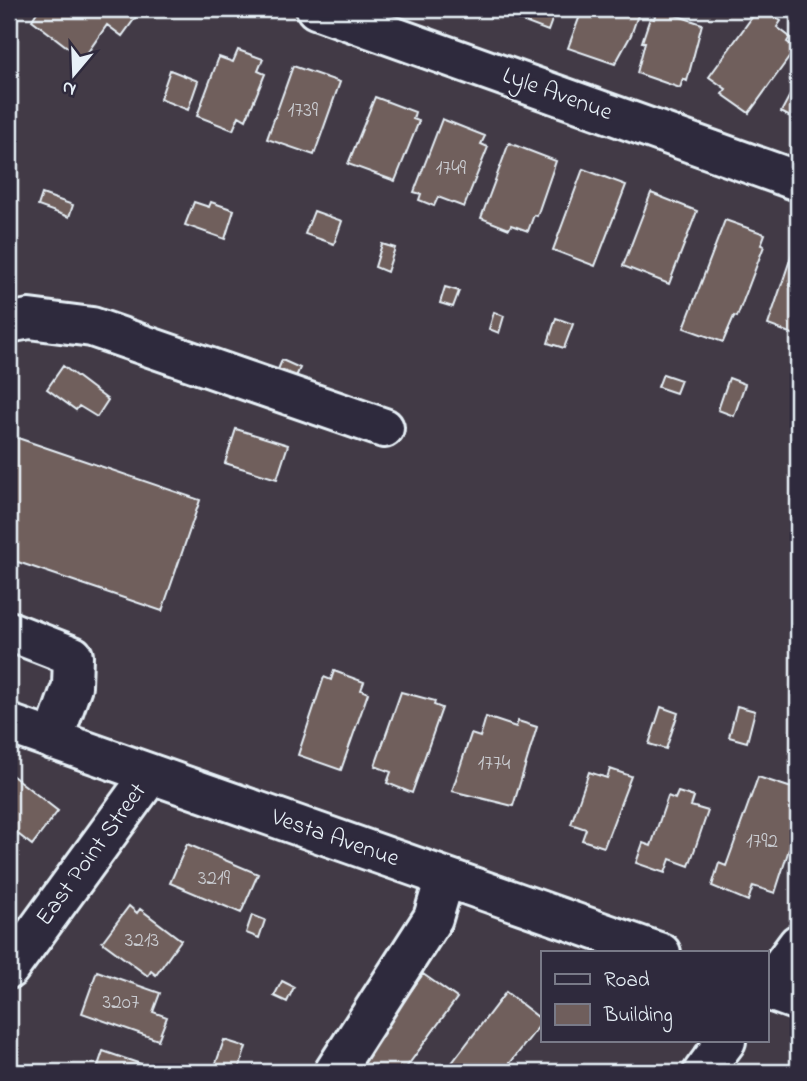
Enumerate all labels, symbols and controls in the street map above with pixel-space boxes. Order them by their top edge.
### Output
north arrow [38,38,108,108]
street label: Lyle Avenue [497,59,617,132]
text: N [59,73,80,103]
house number: 1739 [288,96,319,126]
house number: 1749 [436,154,467,184]
house number: 1774 [478,749,511,779]
street label: East Point Street [28,776,156,934]
street label: Vesta Avenue [265,800,404,877]
house number: 1792 [746,827,778,857]
house number: 3219 [198,864,231,894]
house number: 3213 [125,926,159,956]
legend [541,951,768,1042]
text: Road [604,966,650,996]
house number: 3207 [103,988,140,1018]
text: Building [603,1001,673,1033]

